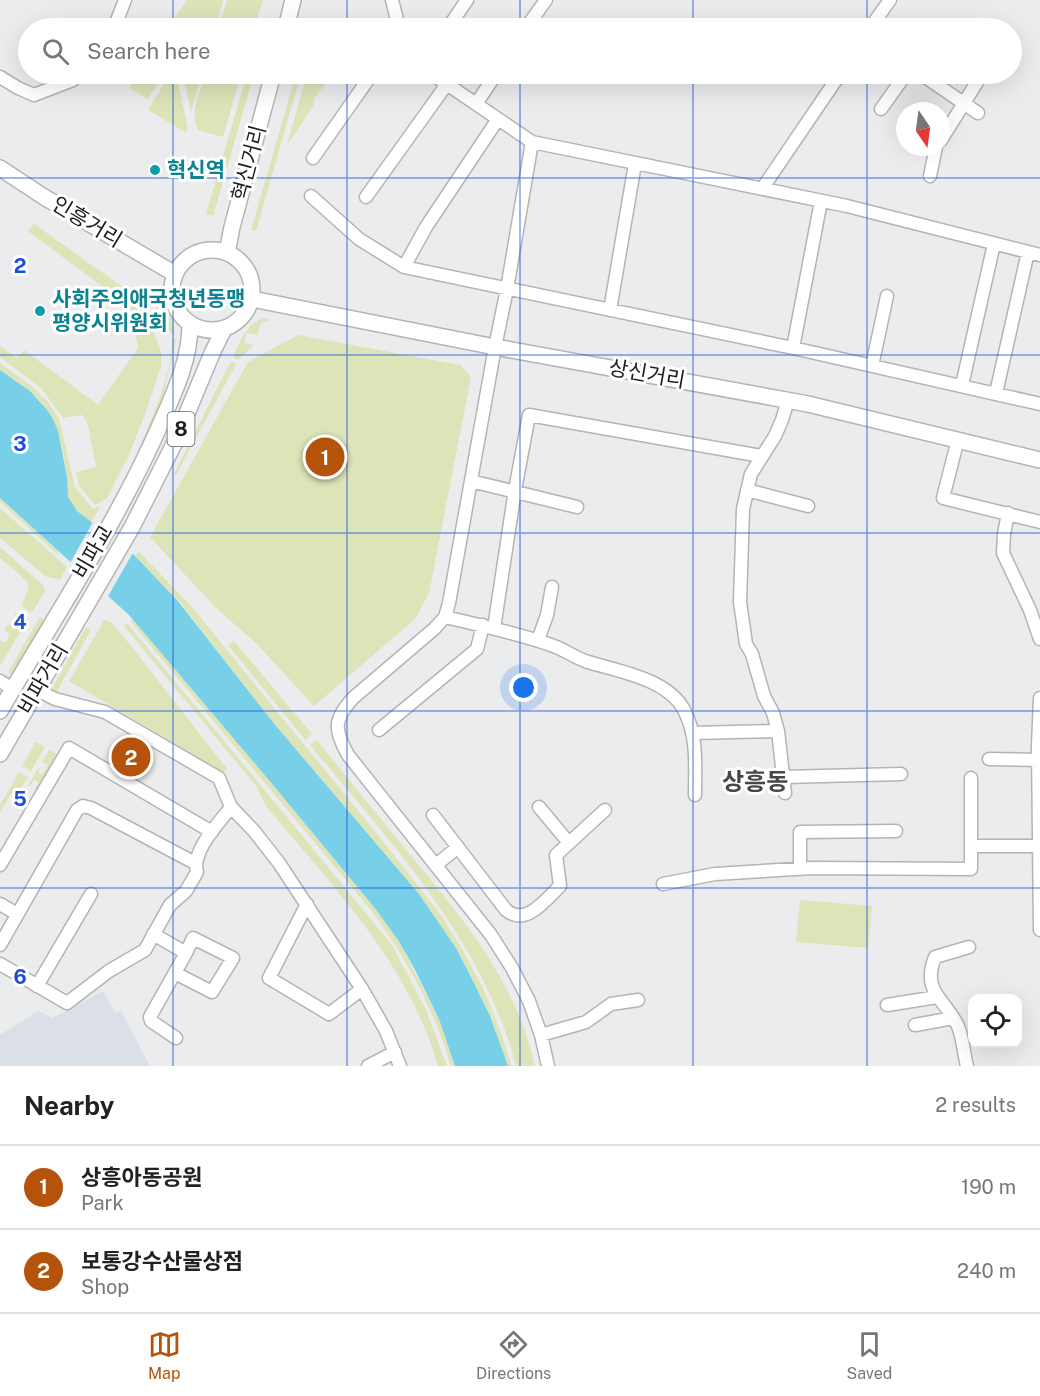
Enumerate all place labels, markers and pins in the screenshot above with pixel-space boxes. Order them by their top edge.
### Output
place label: 혁신역 [167,157,225,182]
marker: 혁신역 [148,163,162,177]
place label: 사회주의애국청년동맹 평양시위원회 [52,286,245,335]
marker: 사회주의애국청년동맹 평양시위원회 [33,304,47,318]
pin: 1 [306,434,344,480]
pin: 2 [112,734,150,780]

